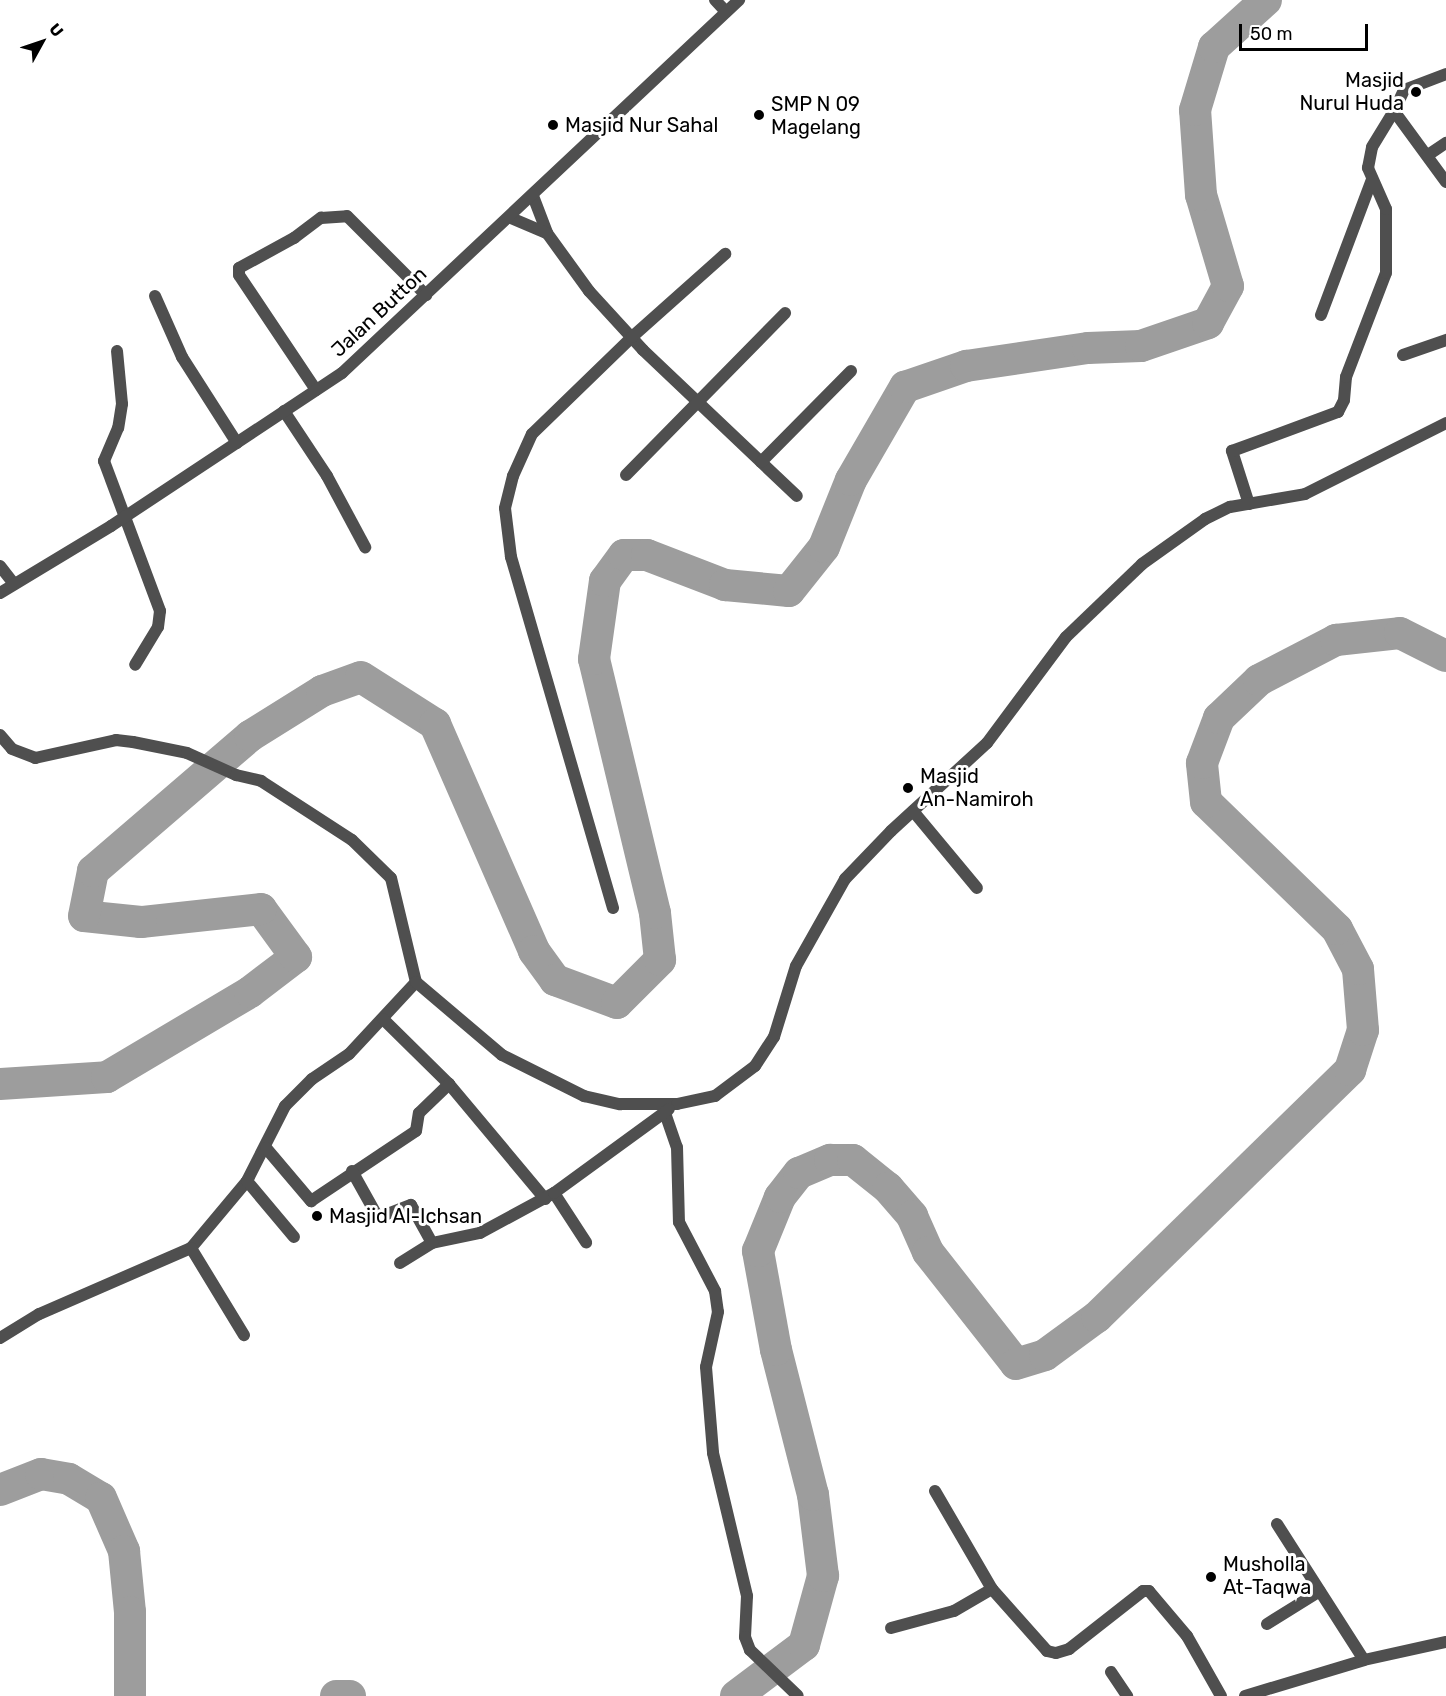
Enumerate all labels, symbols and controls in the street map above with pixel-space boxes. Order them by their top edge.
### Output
north arrow [12,12,72,72]
scale bar [1242,12,1371,50]
text: U [45,20,67,41]
text: 50 m [1250,23,1293,45]
place label: Masjid Nurul Huda [1299,68,1404,115]
marker: Masjid Nurul Huda [1409,85,1423,99]
place label: SMP N 09 Magelang [771,92,861,139]
marker: SMP N 09 Magelang [752,108,766,122]
place label: Masjid Nur Sahal [565,113,719,137]
marker: Masjid Nur Sahal [546,118,560,132]
street label: Jalan Button [326,262,432,362]
place label: Masjid An-Namiroh [920,765,1034,812]
marker: Masjid An-Namiroh [901,781,915,795]
place label: Masjid Al-Ichsan [329,1204,483,1228]
marker: Masjid Al-Ichsan [310,1209,324,1223]
place label: Musholla At-Taqwa [1223,1553,1311,1600]
marker: Musholla At-Taqwa [1204,1570,1218,1584]

